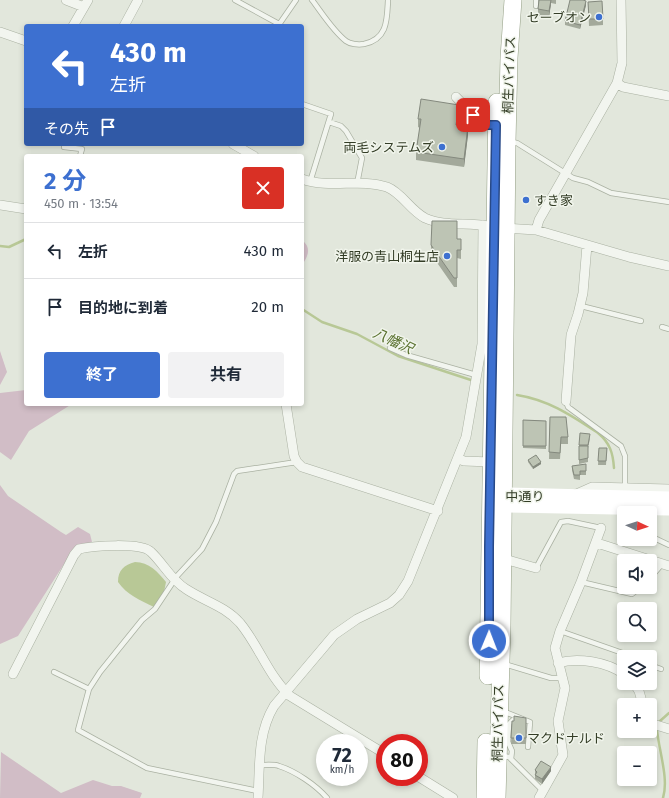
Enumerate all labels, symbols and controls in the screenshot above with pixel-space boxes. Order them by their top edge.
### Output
place label: セーブオン [527,10,591,25]
marker: セーブオン [594,12,604,22]
text: 430 m [110,36,187,69]
street label: 桐生バイパス [500,36,518,114]
icon: left [44,40,96,92]
text: 左折 [110,74,146,96]
pin [456,98,490,132]
icon: arrive [462,104,484,126]
icon: arrive [97,116,119,138]
text: その先 [44,120,89,138]
place label: 両毛システムズ [343,140,434,155]
marker: 両毛システムズ [437,142,447,152]
text: 2 分 [44,167,86,195]
button: close [242,167,284,209]
place label: すき家 [534,193,573,208]
marker: すき家 [521,195,531,205]
text: 450 m · 13:54 [44,196,118,211]
icon: left [44,240,66,262]
text: 430 m [244,242,284,260]
text: 左折 [78,243,108,261]
place label: 洋服の青山桐生店 [335,249,439,264]
marker: 洋服の青山桐生店 [442,251,452,261]
icon: arrive [44,296,66,318]
text: 20 m [251,298,284,316]
text: 目的地に到着 [78,299,168,317]
water label: 八幡沢 [370,324,417,358]
button: 終了 [44,352,160,398]
button: 共有 [168,352,284,398]
street label: 中通り [505,489,545,504]
north arrow [617,506,657,546]
map controls [617,506,657,786]
button: sound [617,554,657,594]
button: search [617,602,657,642]
position arrow [468,620,510,662]
button: layers [617,650,657,690]
street label: 桐生バイパス [490,684,506,762]
button: + [617,698,657,738]
place label: マクドナルド [527,731,605,746]
marker: マクドナルド [514,733,524,743]
speed limit sign: 80 [376,734,428,786]
text: 72 [332,743,352,767]
button: − [617,746,657,786]
text: km/h [330,764,354,776]

